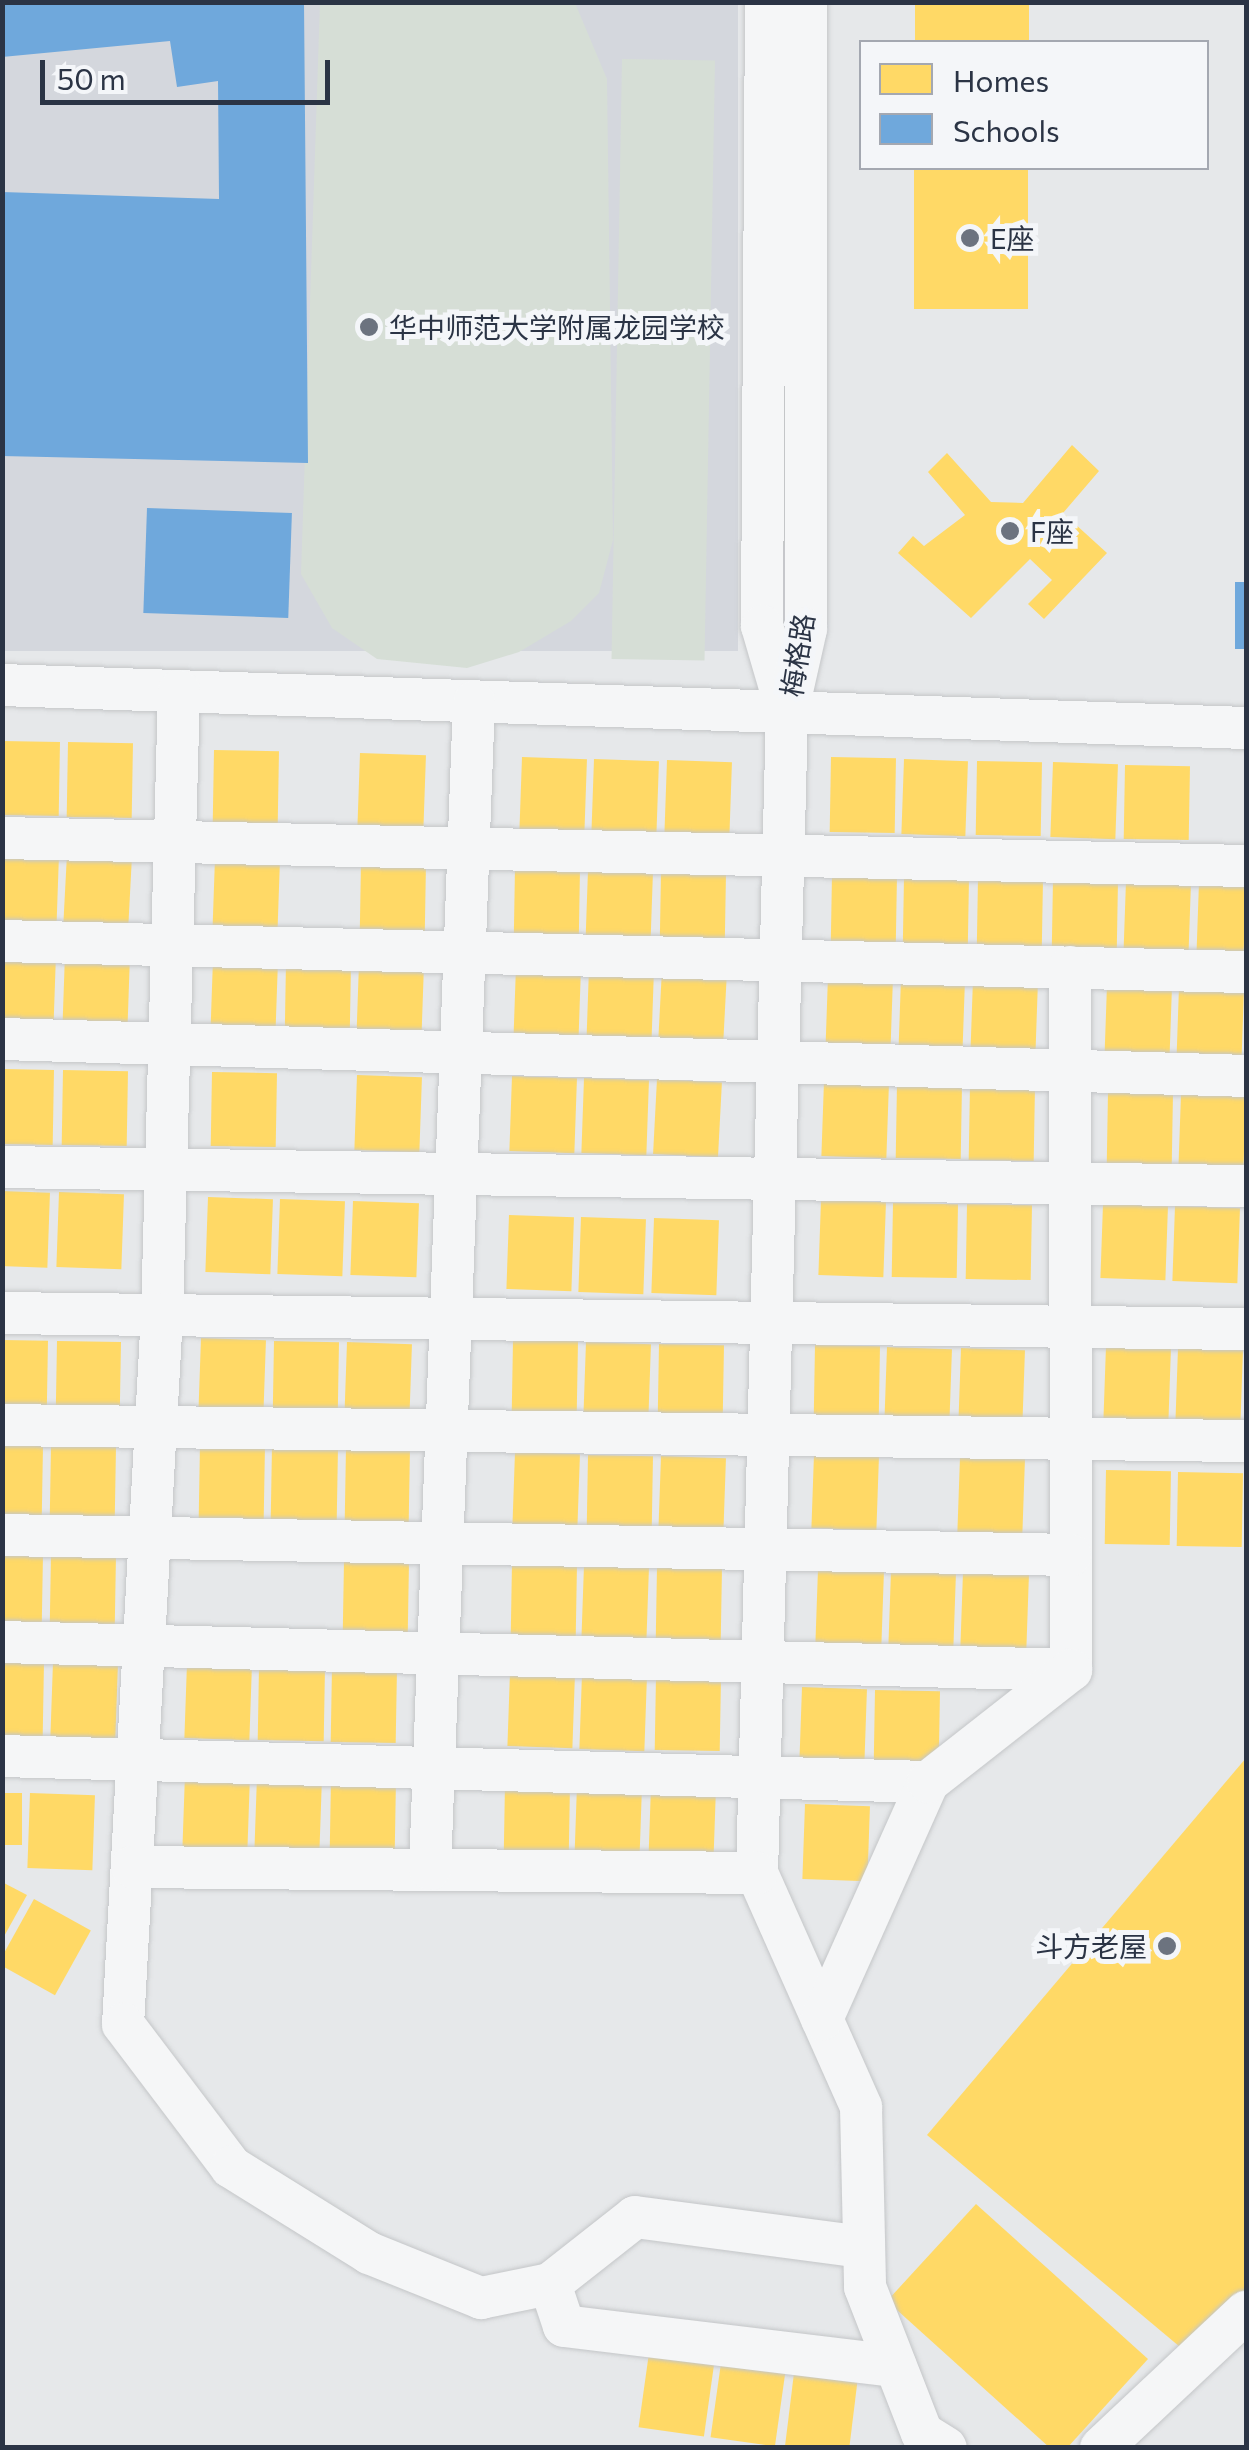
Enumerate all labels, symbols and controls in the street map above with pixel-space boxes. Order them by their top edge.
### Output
scale bar [45,40,335,102]
legend [859,40,1209,170]
text: 50 m [57,59,126,96]
text: Homes [953,61,1049,98]
text: Schools [953,111,1060,148]
place label: E座 [990,221,1035,255]
marker: E座 [959,227,981,249]
place label: 华中师范大学附属龙园学校 [389,310,725,344]
marker: 华中师范大学附属龙园学校 [358,316,380,338]
place label: F座 [1030,514,1074,548]
marker: F座 [999,520,1021,542]
street label: 梅格路 [774,611,820,699]
place label: 斗方老屋 [1035,1929,1147,1963]
marker: 斗方老屋 [1156,1935,1178,1957]

